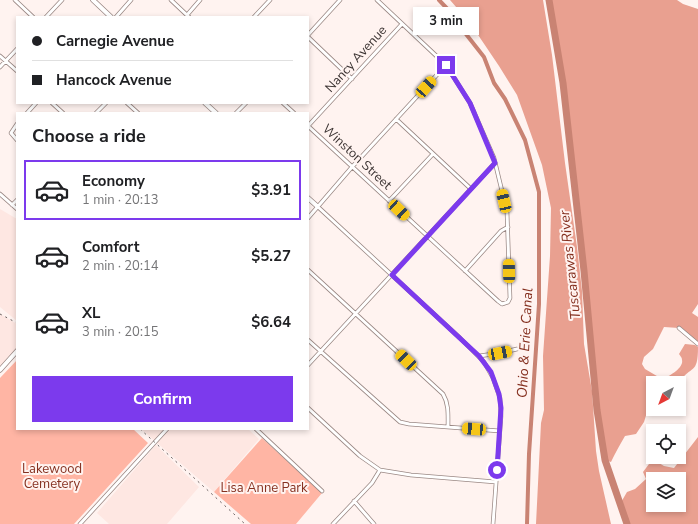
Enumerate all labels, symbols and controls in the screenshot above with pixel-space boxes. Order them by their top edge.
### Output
callout: 3 min [413,7,479,35]
text: 3 min [429,12,463,30]
street label: Nancy Avenue [321,22,391,96]
text: Carnegie Avenue [56,31,174,51]
route end [437,56,455,74]
text: Hancock Avenue [56,70,172,90]
car [414,74,438,100]
street label: Winston Street [318,120,396,194]
text: Choose a ride [32,124,146,148]
text: Economy [82,171,145,191]
icon: car [34,172,70,208]
text: $3.91 [251,180,291,200]
car [495,188,513,214]
text: 1 min · 20:13 [82,191,158,209]
car [386,197,412,223]
water label: Tuscarawas River [555,208,585,321]
text: Comfort [82,237,139,257]
icon: car [34,238,70,274]
text: $5.27 [251,246,291,266]
text: 2 min · 20:14 [82,257,158,275]
car [503,259,515,283]
water label: Ohio & Erie Canal [513,287,537,399]
text: XL [82,303,101,323]
icon: car [34,304,70,340]
text: $6.64 [251,312,291,332]
text: 3 min · 20:15 [82,323,158,341]
car [487,345,513,361]
car [393,347,419,373]
button: Confirm [32,376,293,422]
north arrow [646,376,686,416]
map controls [646,376,686,512]
car [462,422,486,436]
button: locate [646,424,686,464]
park label: Lakewood Cemetery [22,460,82,493]
route start [488,461,506,479]
button: layers [646,472,686,512]
park label: Lisa Anne Park [220,479,308,497]

